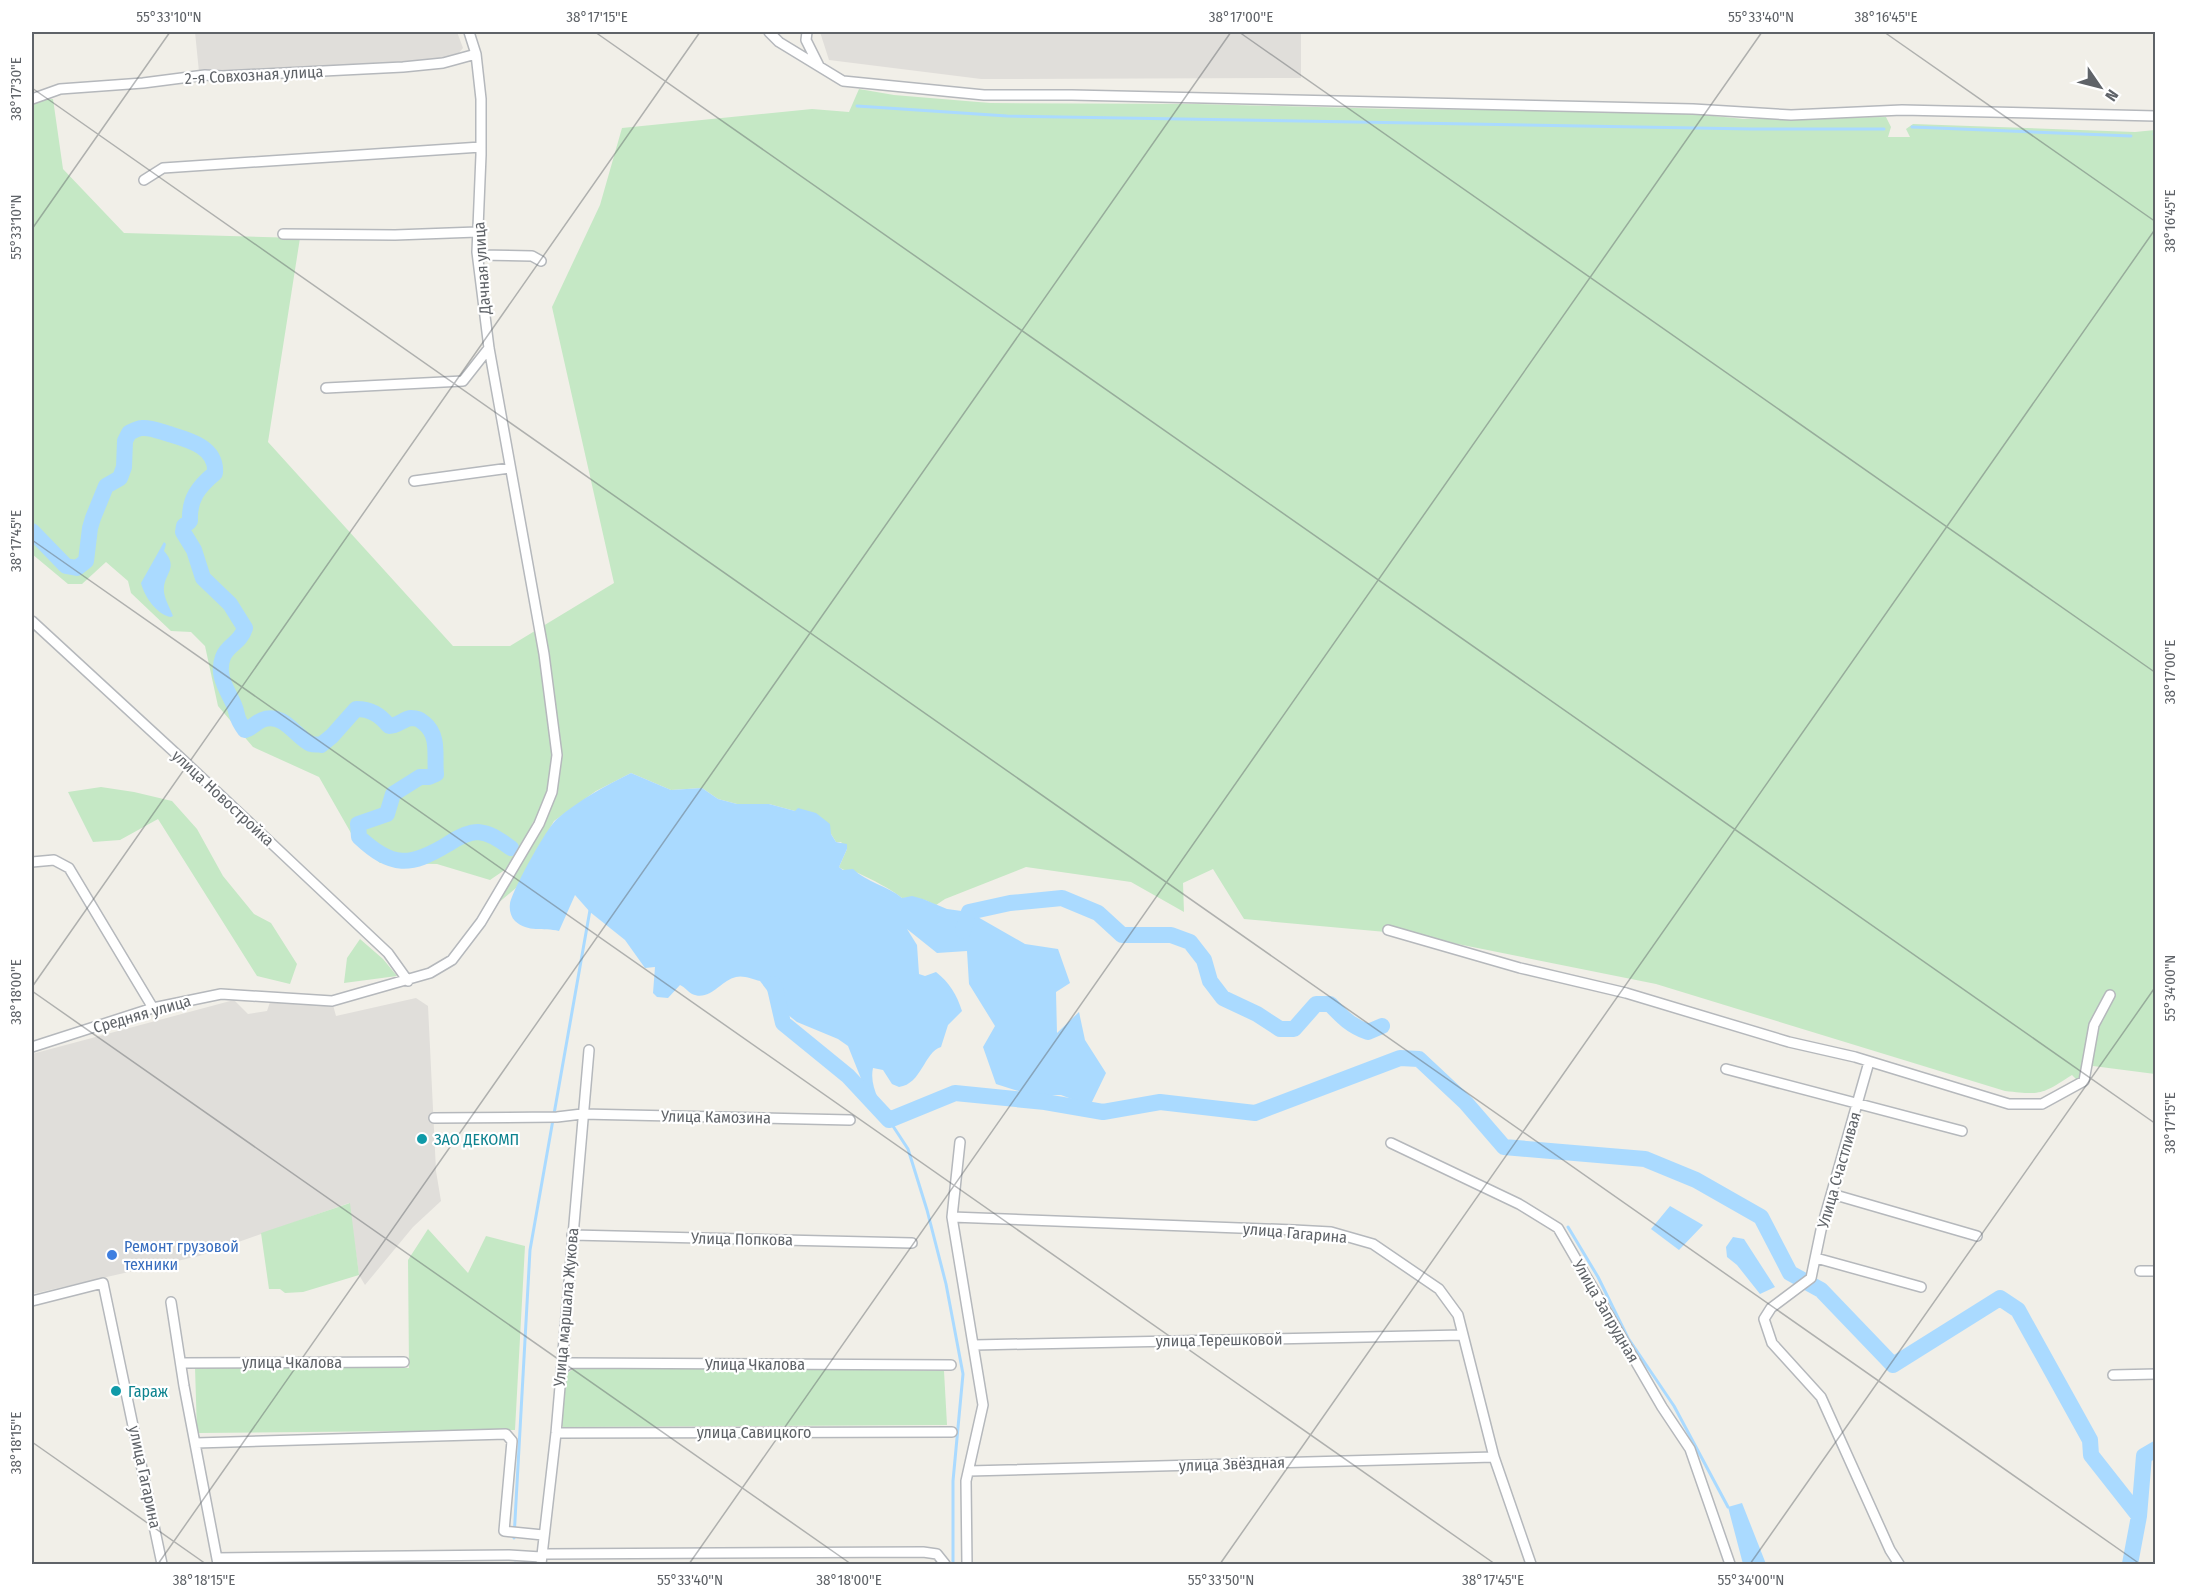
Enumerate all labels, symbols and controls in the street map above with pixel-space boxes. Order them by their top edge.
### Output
text: 55°33'10"N [136,8,202,26]
text: 38°17'15"E [566,8,628,26]
text: 38°17'00"E [1209,8,1273,26]
text: 55°33'40"N [1728,8,1794,26]
text: 38°16'45"E [1855,8,1917,26]
text: 38°17'30"E [7,57,25,121]
north arrow [2070,57,2130,117]
street label: 2-я Совхозная улица [184,62,324,88]
text: N [2101,86,2122,105]
text: 38°16'45"E [2161,190,2179,252]
text: 55°33'10"N [7,194,25,260]
street label: Дачная улица [469,221,495,316]
text: 38°17'45"E [7,510,25,572]
text: 38°17'00"E [2161,640,2179,704]
street label: улица Новостройка [168,746,278,850]
text: 55°34'00"N [2161,955,2179,1021]
text: 38°18'00"E [7,959,25,1025]
street label: Средняя улица [91,991,193,1037]
text: 38°17'15"E [2161,1092,2179,1154]
street label: Улица Камозина [660,1107,771,1127]
street label: Улица Счастливая [1813,1110,1865,1231]
place label: ЗАО ДЕКОМП [434,1130,519,1149]
marker: ЗАО ДЕКОМП [415,1132,429,1146]
street label: улица Гагарина [1242,1219,1348,1247]
street label: Улица маршала Жукова [550,1227,582,1388]
street label: Улица Попкова [690,1229,793,1249]
place label: Ремонт грузовой техники [124,1237,239,1274]
marker: Ремонт грузовой техники [105,1248,119,1262]
street label: Улица Запрудная [1568,1255,1643,1366]
street label: улица Терешковой [1155,1329,1283,1351]
street label: улица Чкалова [242,1353,342,1372]
street label: Улица Чкалова [704,1355,805,1374]
place label: Гараж [128,1382,169,1401]
marker: Гараж [109,1384,123,1398]
text: 38°18'15"E [7,1412,25,1474]
street label: улица Савицкого [697,1423,811,1442]
street label: улица Гагарина [125,1424,165,1530]
street label: улица Звёздная [1179,1453,1285,1475]
text: 38°18'15"E [173,1571,235,1589]
text: 55°33'40"N [657,1571,723,1589]
text: 38°18'00"E [816,1571,882,1589]
text: 55°33'50"N [1188,1571,1254,1589]
text: 38°17'45"E [1462,1571,1524,1589]
text: 55°34'00"N [1718,1571,1784,1589]

